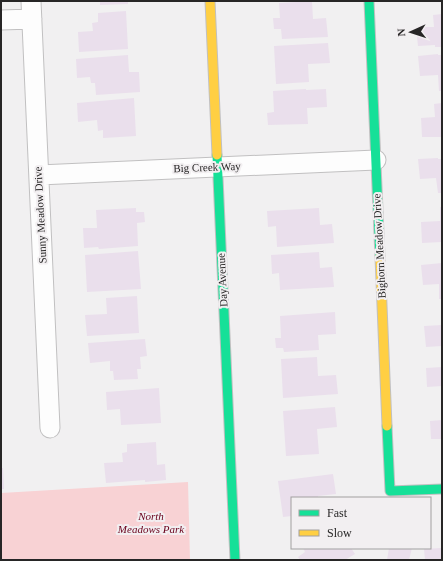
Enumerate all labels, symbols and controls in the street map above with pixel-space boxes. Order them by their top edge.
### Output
north arrow [391,12,431,52]
text: N [395,28,407,37]
street label: Big Creek Way [173,160,241,174]
street label: Sunny Meadow Drive [31,166,49,264]
street label: Bighorn Meadow Drive [370,193,388,299]
street label: Day Avenue [215,253,229,307]
legend [291,497,431,549]
text: Fast [327,506,348,520]
park label: North Meadows Park [117,510,185,535]
text: Slow [327,526,352,540]

